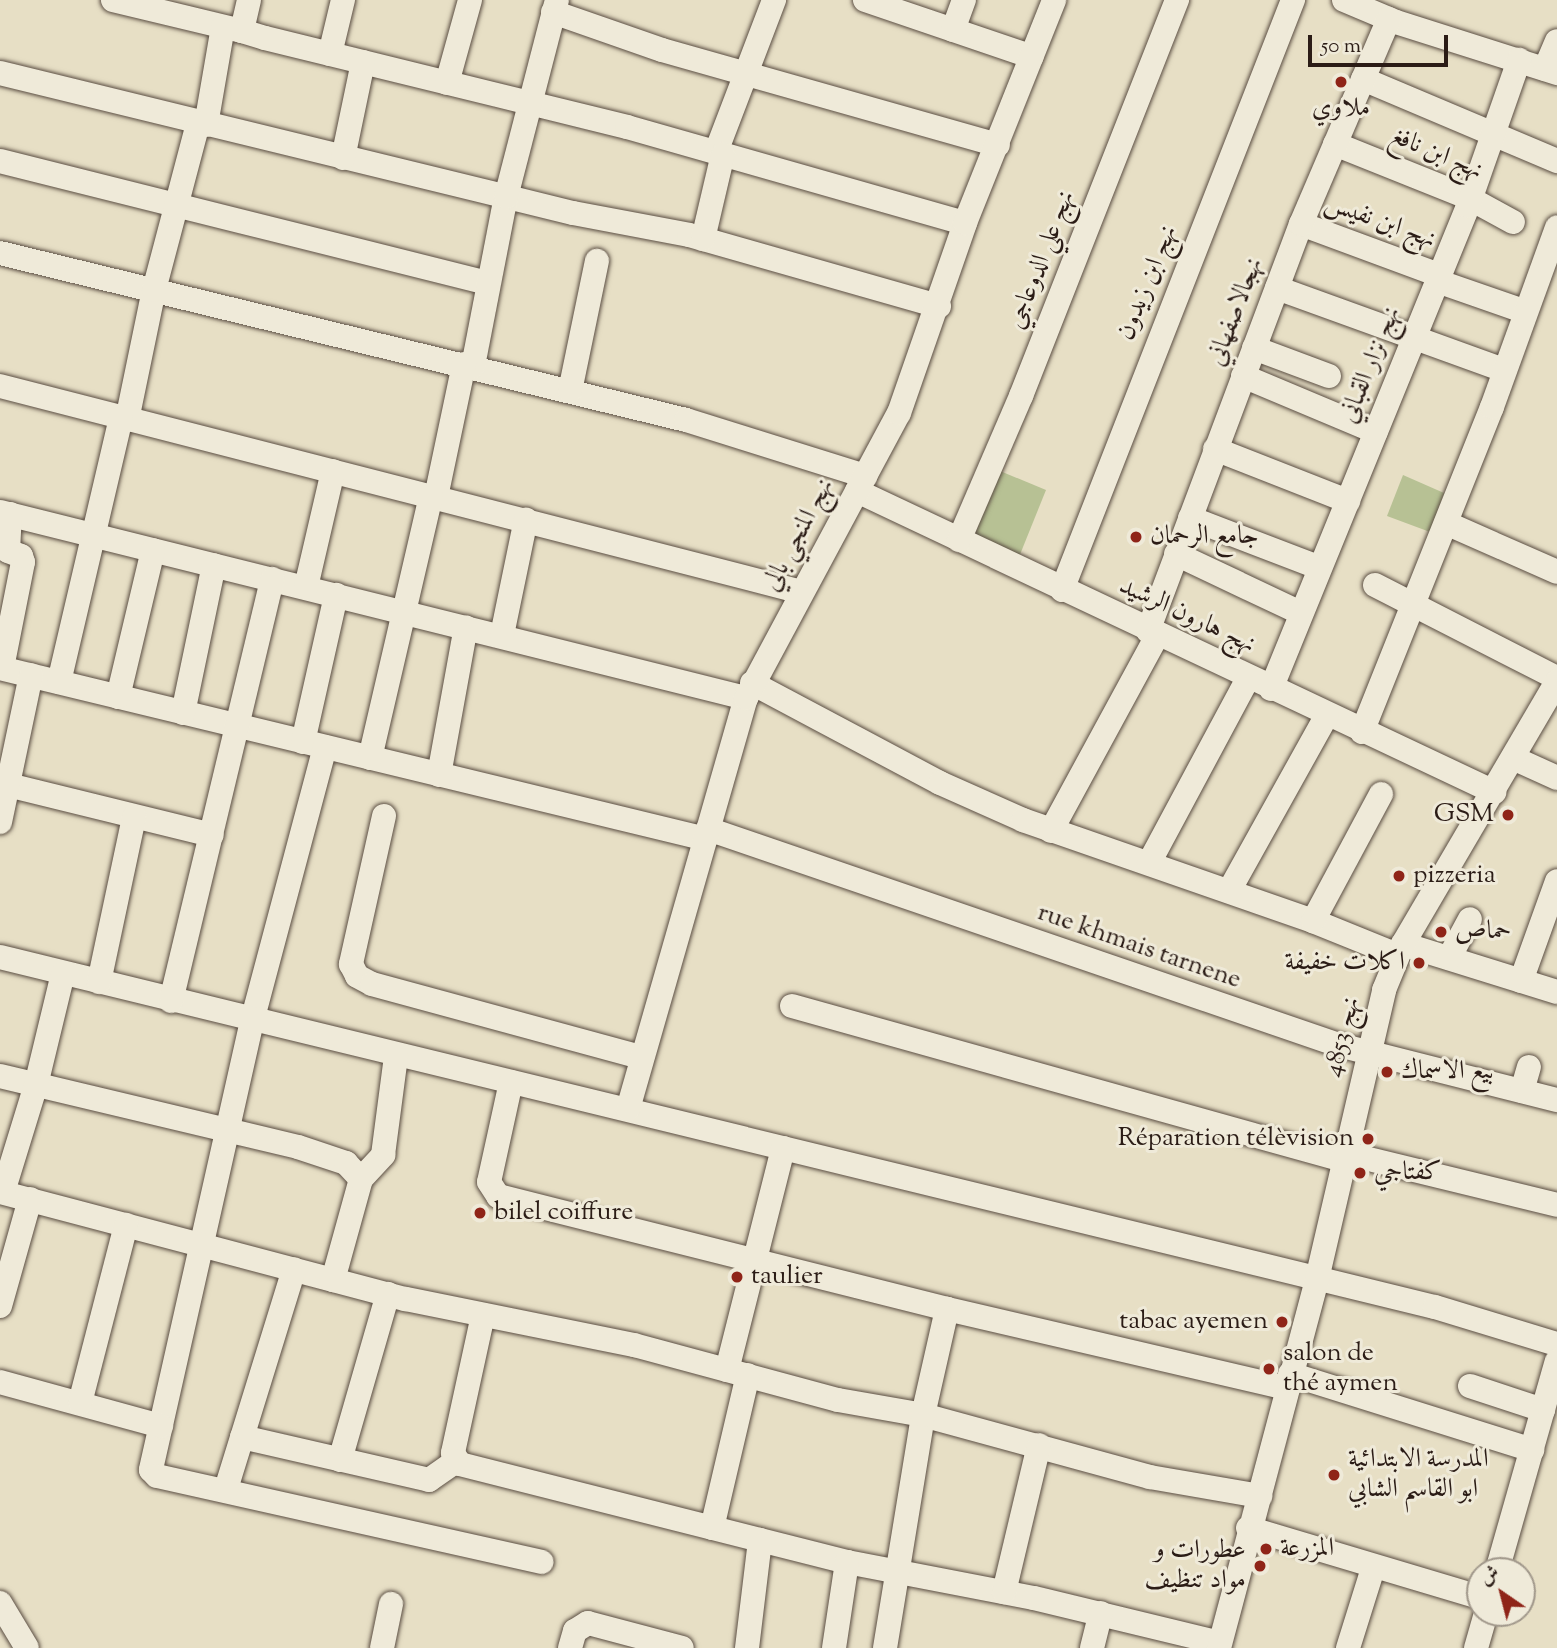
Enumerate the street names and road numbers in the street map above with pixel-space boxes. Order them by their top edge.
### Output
street label: نهج ابن نافغ [1385,121,1487,187]
street label: نهج علي الدوعاجي [1001,186,1083,334]
street label: نهج ابن نفيس [1320,188,1440,256]
street label: نهج ابن زيدون [1111,221,1185,345]
street label: نهجالاصفهاني [1201,253,1271,371]
street label: نهج نزار القباني [1333,302,1409,428]
street label: نهج المنجي بالي [756,473,842,597]
street label: نهج هارون الرشيد [1114,571,1260,661]
street label: rue khmais tarnene [1033,898,1245,996]
street label: نهج 4853 [1318,994,1368,1080]

